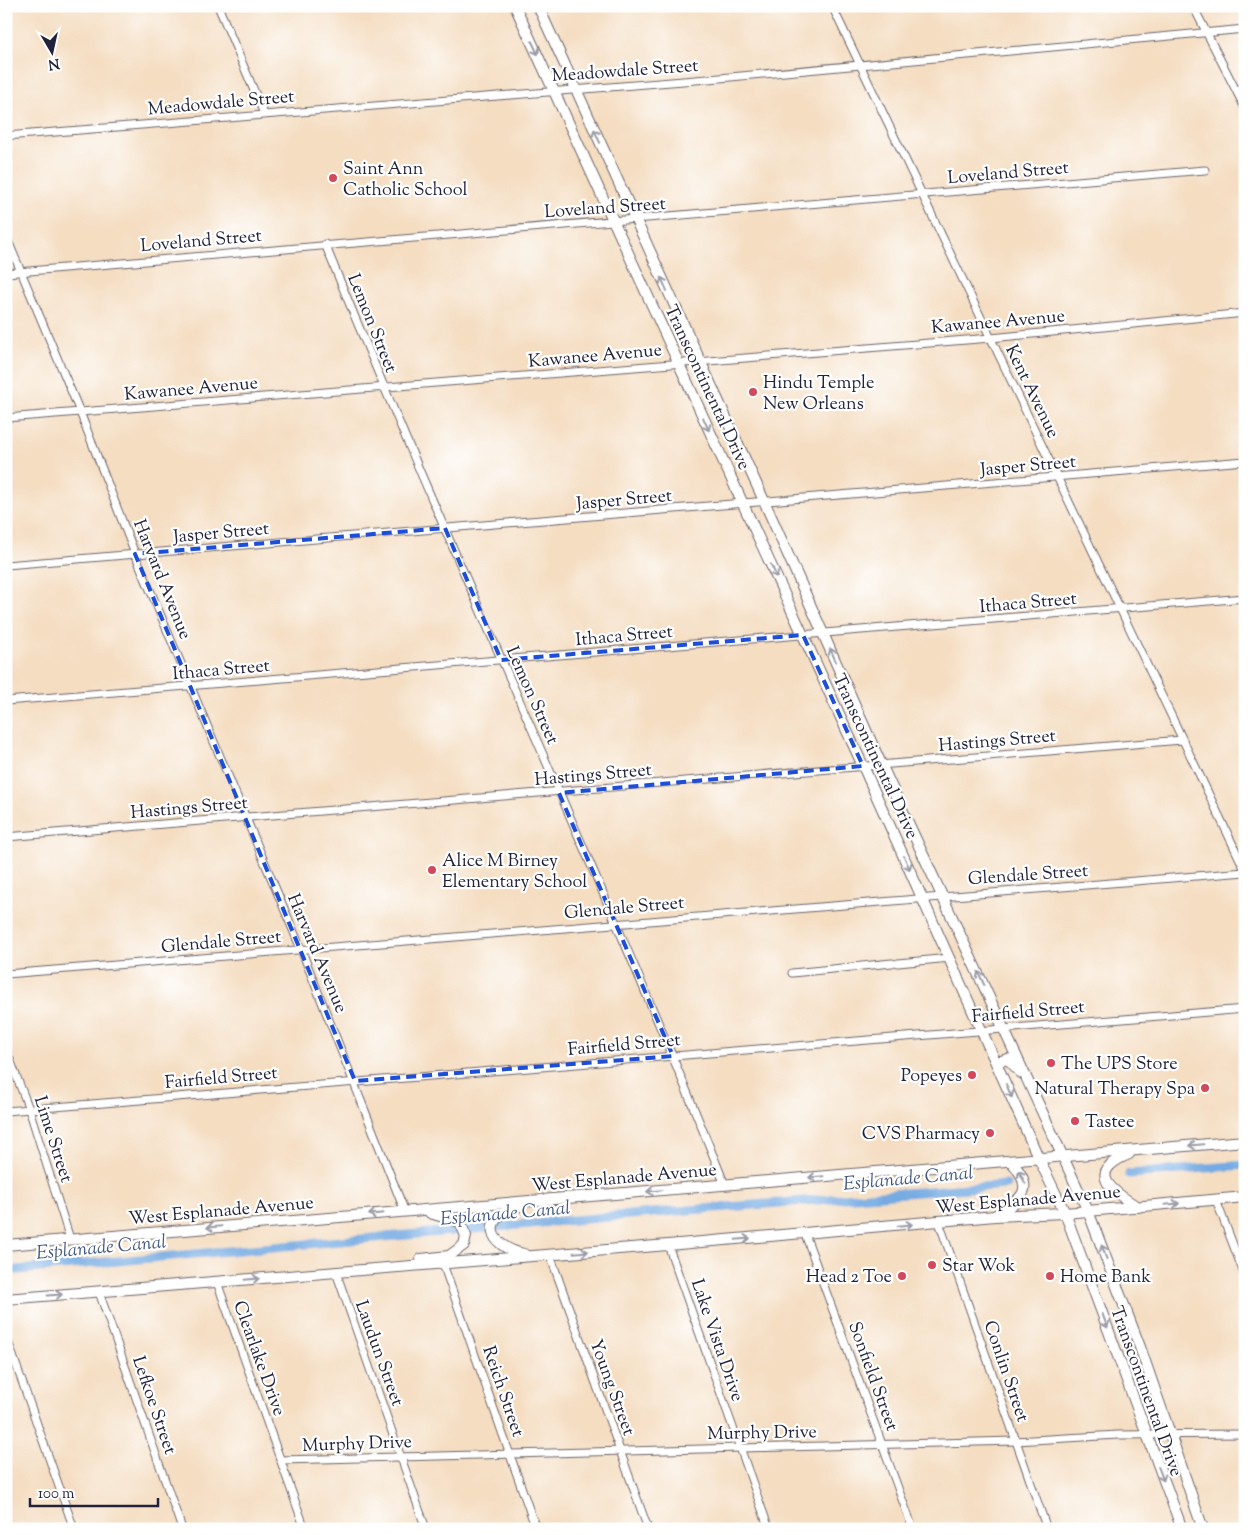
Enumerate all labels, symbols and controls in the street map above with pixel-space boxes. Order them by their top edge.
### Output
north arrow [28,28,78,78]
one-way arrow [530,40,540,55]
text: N [47,52,61,74]
street label: Meadowdale Street [551,54,699,90]
street label: Meadowdale Street [147,85,296,123]
one-way arrow [592,129,602,144]
street label: Loveland Street [946,156,1070,192]
place label: Saint Ann Catholic School [343,157,467,204]
marker: Saint Ann Catholic School [327,172,339,184]
street label: Loveland Street [544,192,667,226]
street label: Loveland Street [139,224,263,260]
street label: Lemon Street [339,270,403,377]
one-way arrow [659,277,669,292]
street label: Transcontinental Drive [656,301,756,475]
street label: Kawanee Avenue [930,304,1066,342]
street label: Kawanee Avenue [527,338,663,376]
street label: Kent Avenue [997,341,1065,443]
street label: Kawanee Avenue [123,371,259,409]
place label: Hindu Temple New Orleans [763,371,874,418]
marker: Hindu Temple New Orleans [747,386,759,398]
one-way arrow [702,416,712,431]
street label: Jasper Street [978,450,1077,484]
street label: Jasper Street [574,484,673,518]
street label: Harvard Avenue [125,516,197,644]
street label: Jasper Street [171,517,270,551]
one-way arrow [769,563,779,578]
street label: Ithaca Street [979,587,1078,621]
street label: Ithaca Street [575,620,674,654]
street label: Lemon Street [498,643,564,749]
one-way arrow [828,648,837,663]
street label: Ithaca Street [172,654,271,688]
street label: Transcontinental Drive [824,670,924,844]
street label: Hastings Street [938,724,1057,760]
street label: Hastings Street [534,758,653,794]
street label: Hastings Street [130,791,249,827]
place label: Alice M Birney Elementary School [442,849,587,896]
one-way arrow [902,855,912,870]
street label: Glendale Street [967,859,1089,893]
marker: Alice M Birney Elementary School [426,864,438,876]
street label: Harvard Avenue [279,890,353,1017]
street label: Glendale Street [563,891,685,927]
street label: Glendale Street [160,925,282,961]
one-way arrow [976,971,986,986]
street label: Fairfield Street [971,995,1086,1031]
street label: Fairfield Street [567,1028,682,1064]
place label: The UPS Store [1061,1052,1178,1078]
marker: The UPS Store [1045,1057,1057,1069]
street label: Fairfield Street [164,1061,279,1097]
place label: Popeyes [901,1064,962,1090]
marker: Popeyes [966,1069,978,1081]
place label: Natural Therapy Spa [1035,1077,1195,1103]
marker: Natural Therapy Spa [1199,1082,1211,1094]
one-way arrow [1004,1083,1014,1098]
street label: Lime Street [26,1093,78,1186]
place label: Tastee [1085,1110,1134,1136]
marker: Tastee [1069,1115,1081,1127]
place label: CVS Pharmacy [862,1122,980,1148]
marker: CVS Pharmacy [984,1127,996,1139]
one-way arrow [1188,1141,1204,1150]
street label: West Esplanade Avenue [530,1158,718,1200]
water label: Esplanade Canal [842,1160,975,1199]
one-way arrow [1017,1170,1026,1185]
one-way arrow [808,1172,824,1182]
street label: West Esplanade Avenue [934,1180,1122,1222]
one-way arrow [646,1186,662,1195]
street label: West Esplanade Avenue [127,1191,315,1233]
water label: Esplanade Canal [439,1195,572,1234]
one-way arrow [1164,1199,1180,1208]
one-way arrow [368,1209,384,1219]
one-way arrow [897,1221,913,1230]
one-way arrow [206,1223,222,1232]
water label: Esplanade Canal [35,1229,168,1268]
one-way arrow [735,1234,751,1244]
one-way arrow [1099,1245,1108,1261]
one-way arrow [573,1248,589,1257]
place label: Star Wok [942,1254,1016,1280]
marker: Star Wok [926,1259,938,1271]
place label: Head 2 Toe [806,1265,892,1291]
place label: Home Bank [1060,1265,1151,1291]
marker: Head 2 Toe [896,1270,908,1282]
marker: Home Bank [1044,1270,1056,1282]
one-way arrow [243,1275,259,1284]
street label: Lake Vista Drive [683,1276,749,1405]
one-way arrow [47,1291,63,1300]
street label: Clearlake Drive [225,1297,291,1420]
street label: Laudun Street [347,1297,409,1410]
street label: Transcontinental Drive [1102,1303,1188,1480]
one-way arrow [1101,1313,1110,1329]
street label: Sonfield Street [840,1318,904,1435]
street label: Conlin Street [976,1318,1035,1426]
street label: Young Street [582,1336,641,1440]
street label: Reich Street [474,1343,530,1441]
street label: Lefkoe Street [124,1353,182,1458]
street label: Murphy Drive [707,1420,817,1448]
street label: Murphy Drive [302,1430,412,1460]
one-way arrow [1156,1466,1166,1481]
scale bar [30,1475,158,1507]
text: 100 m [38,1484,75,1505]

